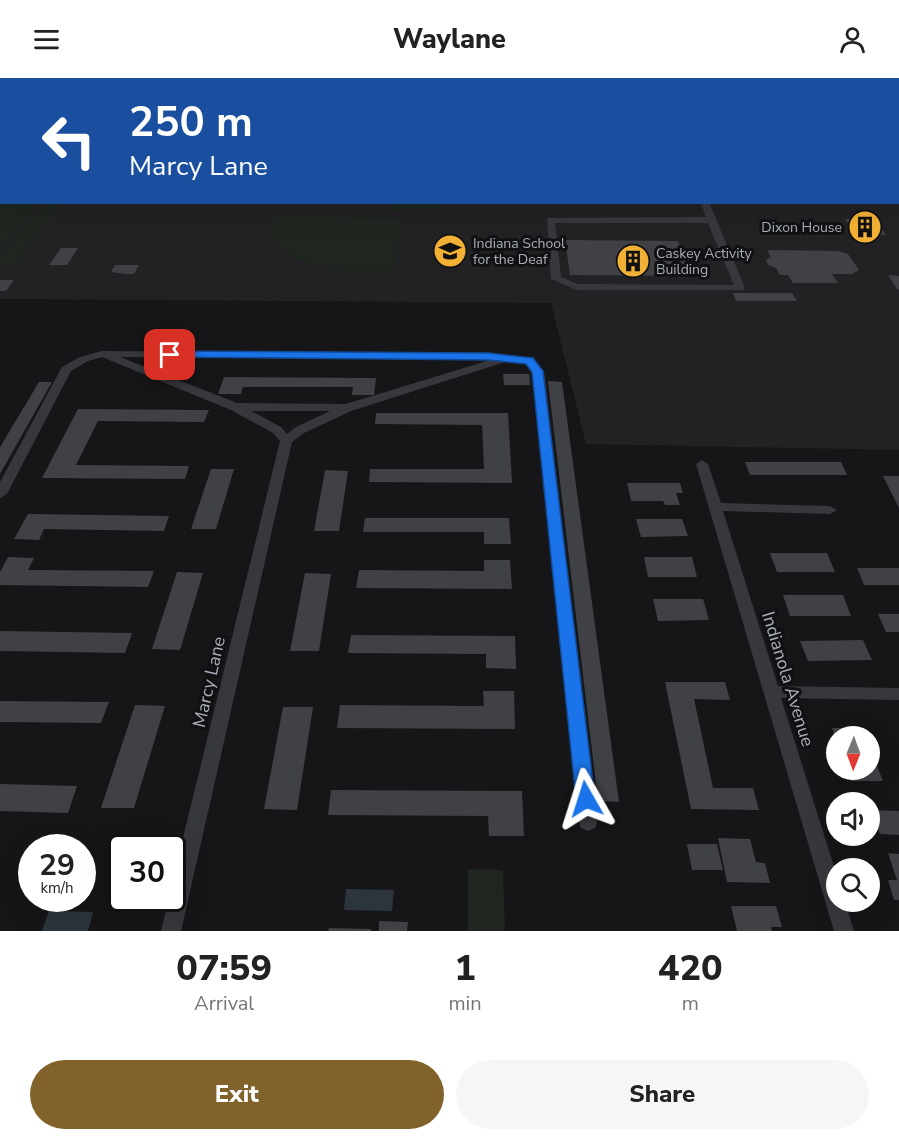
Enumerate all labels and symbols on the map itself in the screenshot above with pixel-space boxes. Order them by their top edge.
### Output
building icon: Dixon House [847,209,883,245]
place label: Dixon House [761,218,842,237]
school or university icon: Indiana School for the Deaf [432,233,468,269]
place label: Indiana School for the Deaf [473,234,566,269]
building icon: Caskey Activity Building [615,243,651,279]
place label: Caskey Activity Building [656,244,753,279]
pin [144,329,195,380]
street label: Indianola Avenue [756,609,820,749]
street label: Marcy Lane [187,634,231,730]
north arrow [826,726,880,780]
position arrow [554,767,618,831]
speed limit sign: 30 [108,834,186,912]

